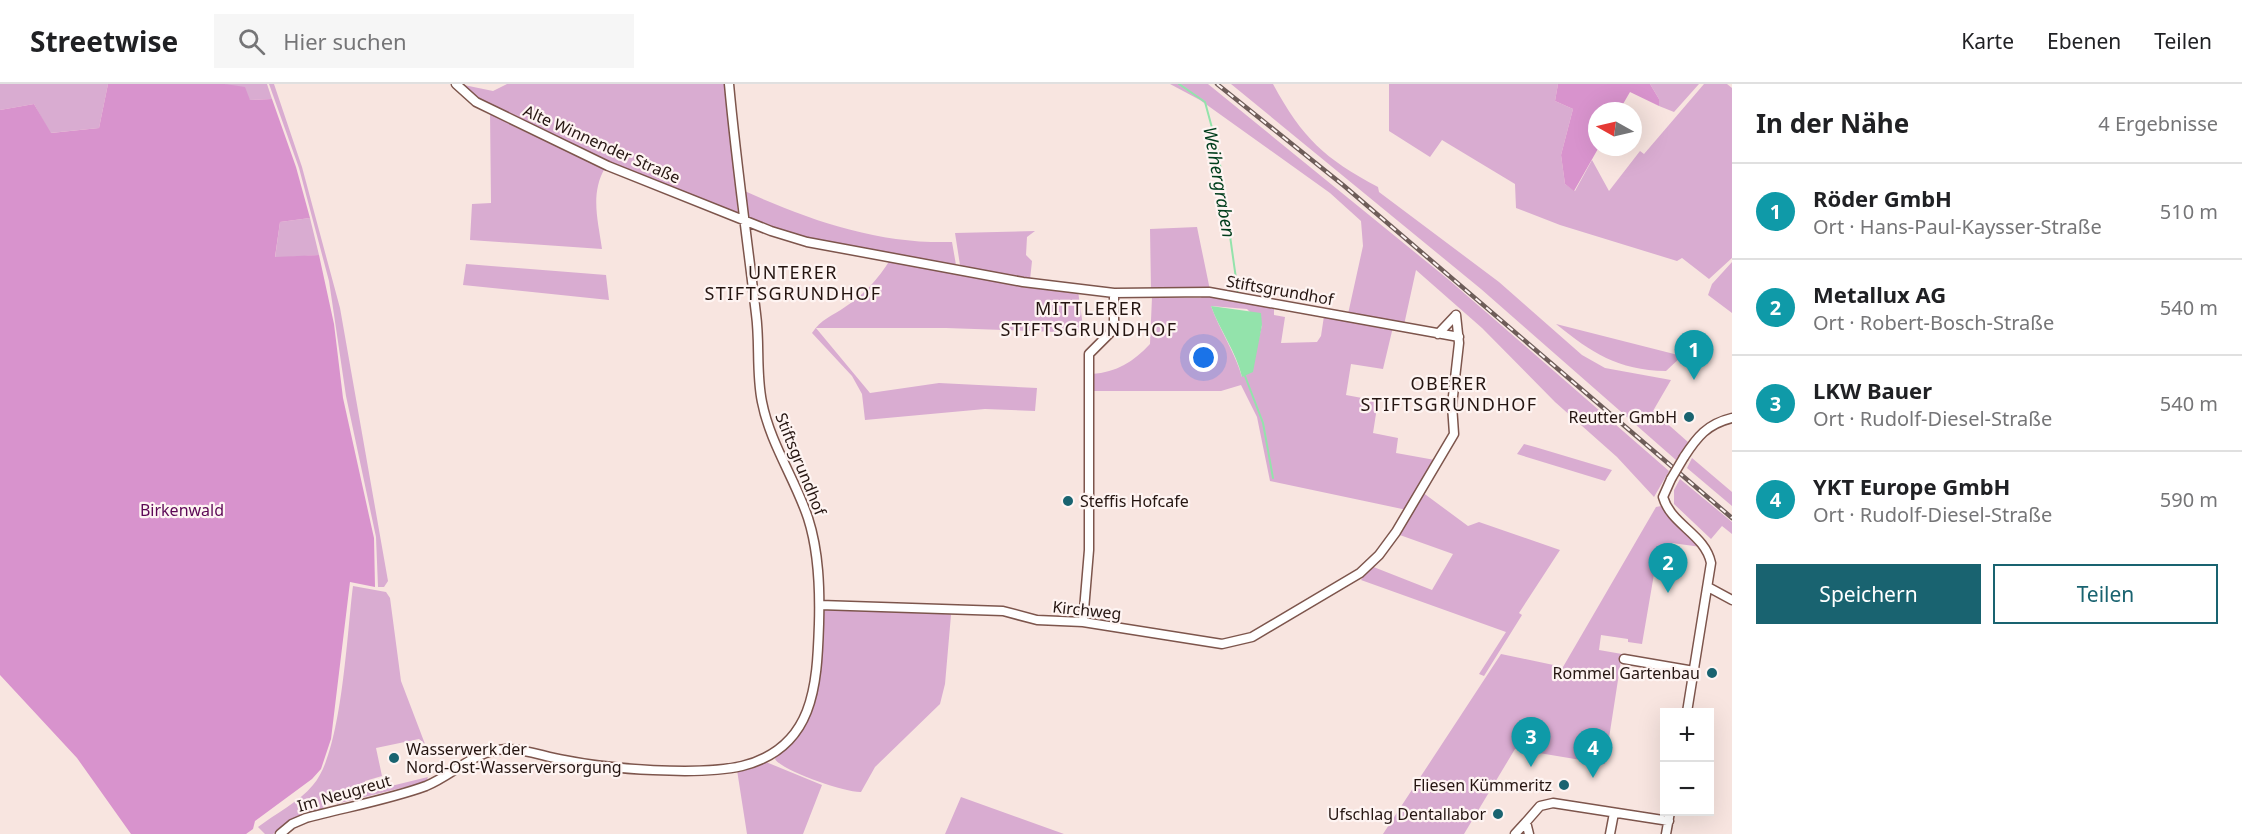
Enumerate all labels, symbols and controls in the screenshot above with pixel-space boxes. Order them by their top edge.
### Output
search box [214,14,634,68]
text: Streetwise [30,22,178,60]
icon: search [235,25,268,58]
text: Hier suchen [283,26,407,56]
text: Karte [1961,27,2014,55]
text: Ebenen [2047,27,2121,55]
text: Teilen [2154,27,2212,55]
street label: Alte Winnender Straße [520,99,684,189]
north arrow [1588,102,1642,156]
text: In der Nähe [1756,105,1909,141]
text: 4 Ergebnisse [2098,110,2218,137]
water label: Weihergraben [1198,125,1242,239]
text: Röder GmbH [1813,183,1952,213]
text: 1 [1770,198,1781,225]
text: 510 m [2160,198,2218,225]
text: Ort · Hans-Paul-Kaysser-Straße [1813,213,2102,240]
district label: UNTERER STIFTSGRUNDHOF [704,260,882,305]
street label: Stiftsgrundhof [1225,270,1337,311]
text: Metallux AG [1813,279,1946,309]
text: 2 [1770,294,1781,321]
text: 540 m [2160,294,2218,321]
district label: MITTLERER STIFTSGRUNDHOF [1000,296,1178,341]
text: Ort · Robert-Bosch-Straße [1813,309,2054,336]
pin: 1 [1674,330,1714,380]
your location [1189,343,1218,372]
district label: OBERER STIFTSGRUNDHOF [1360,371,1538,416]
text: LKW Bauer [1813,375,1932,405]
text: 3 [1770,390,1781,417]
text: 540 m [2160,390,2218,417]
text: Ort · Rudolf-Diesel-Straße [1813,405,2052,432]
place label: Reutter GmbH [1568,406,1677,428]
street label: Stiftsgrundhof [770,409,832,520]
marker: Reutter GmbH [1682,410,1696,424]
text: YKT Europe GmbH [1813,471,2010,501]
text: 4 [1770,486,1781,513]
text: 590 m [2160,486,2218,513]
place label: Steffis Hofcafe [1080,490,1189,512]
marker: Steffis Hofcafe [1061,494,1075,508]
park label: Birkenwald [140,499,224,521]
text: Ort · Rudolf-Diesel-Straße [1813,501,2052,528]
pin: 2 [1648,544,1688,593]
button: Speichern [1756,564,1981,624]
button: Teilen [1993,564,2218,624]
street label: Kirchweg [1051,595,1123,625]
place label: Rommel Gartenbau [1553,662,1700,684]
marker: Rommel Gartenbau [1705,666,1719,680]
map controls [1660,708,1714,816]
button: + [1660,708,1714,762]
pin: 3 [1512,718,1550,767]
pin: 4 [1574,728,1612,778]
place label: Wasserwerk der Nord-Ost-Wasserversorgung [406,738,622,778]
marker: Wasserwerk der Nord-Ost-Wasserversorgung [387,751,401,765]
button: − [1660,762,1714,816]
street label: Im Neugreut [295,769,394,817]
place label: Fliesen Kümmeritz [1413,774,1552,796]
marker: Fliesen Kümmeritz [1557,778,1571,792]
place label: Ufschlag Dentallabor [1328,803,1486,825]
marker: Ufschlag Dentallabor [1491,807,1505,821]

